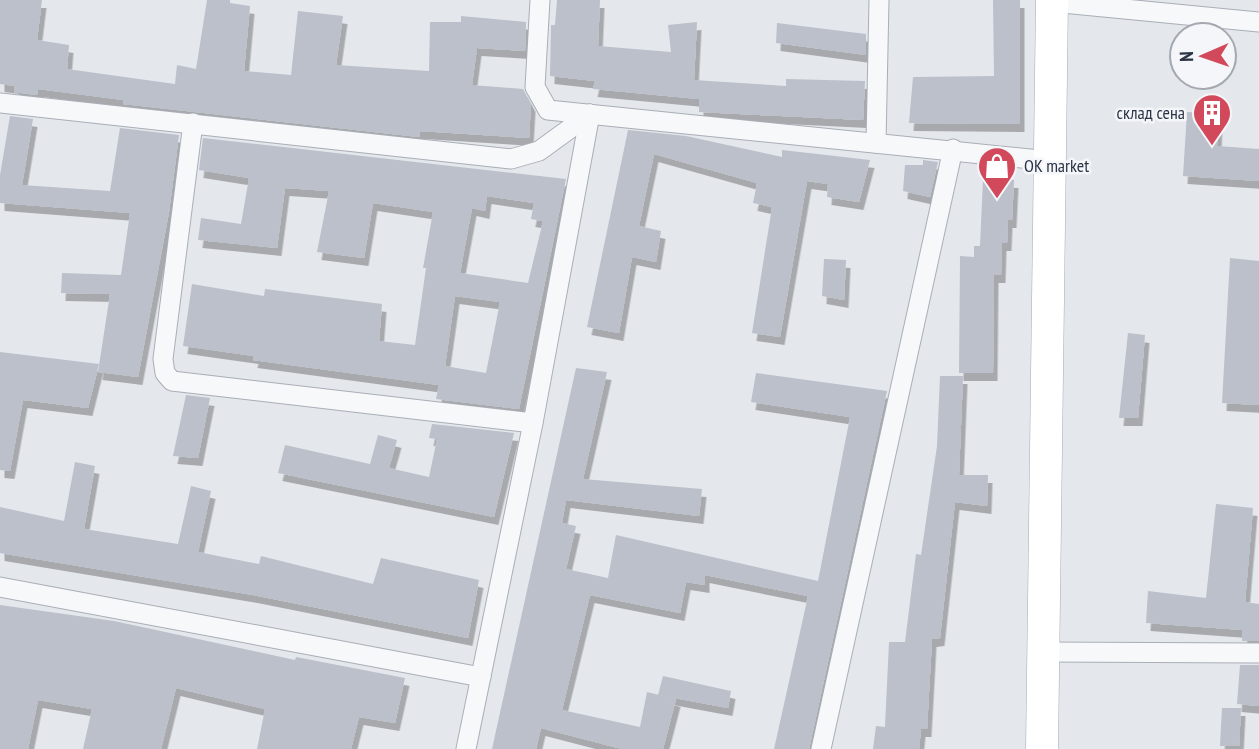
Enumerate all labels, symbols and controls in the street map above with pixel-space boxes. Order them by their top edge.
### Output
north arrow [1168,21,1238,91]
text: N [1174,51,1198,62]
building icon: склад сена [1191,92,1233,147]
place label: склад сена [1117,101,1185,124]
shop icon: OK market [976,145,1018,200]
place label: OK market [1024,154,1089,177]

